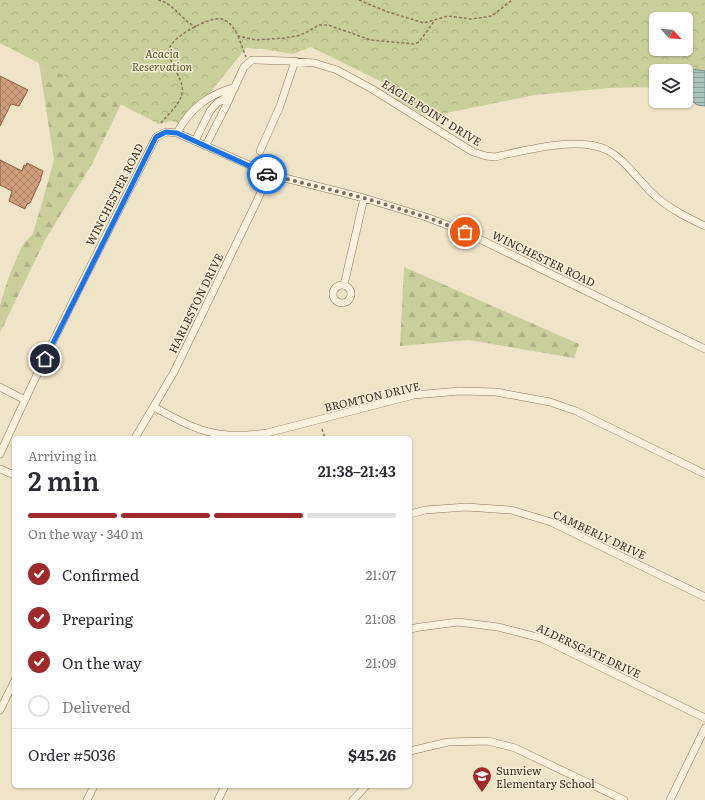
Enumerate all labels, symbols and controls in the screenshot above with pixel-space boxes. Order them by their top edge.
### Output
north arrow [649,12,693,56]
map controls [649,12,693,108]
park label: Acacia Reservation [132,45,193,74]
button: layers [649,64,693,108]
street label: EAGLE POINT DRIVE [379,75,485,149]
street label: WINCHESTER ROAD [81,140,147,248]
courier [247,154,287,194]
icon: car [256,163,278,185]
pin [448,215,482,249]
icon: bag [454,221,476,243]
street label: WINCHESTER ROAD [490,226,598,290]
street label: HARLESTON DRIVE [164,250,226,356]
pin [28,342,62,376]
icon: home [34,348,56,370]
street label: BROMTON DRIVE [323,377,421,415]
text: Arriving in [28,446,97,465]
text: 21:38–21:43 [318,459,396,482]
text: 2 min [28,460,99,499]
street label: CAMBERLY DRIVE [551,505,649,563]
text: On the way · 340 m [28,524,143,543]
icon: check [28,563,50,585]
text: Confirmed [62,563,139,586]
text: 21:07 [366,565,396,584]
icon: check [28,607,50,629]
text: Preparing [62,607,133,630]
text: 21:08 [365,609,396,628]
street label: ALDERSGATE DRIVE [534,619,644,681]
icon: check [28,651,50,673]
text: On the way [62,651,142,674]
text: 21:09 [365,653,396,672]
text: Delivered [62,695,131,718]
text: Order #5036 [28,743,115,766]
text: $45.26 [348,743,396,766]
place label: Sunview Elementary School [496,762,595,791]
school or university icon: Sunview Elementary School [471,765,493,793]

